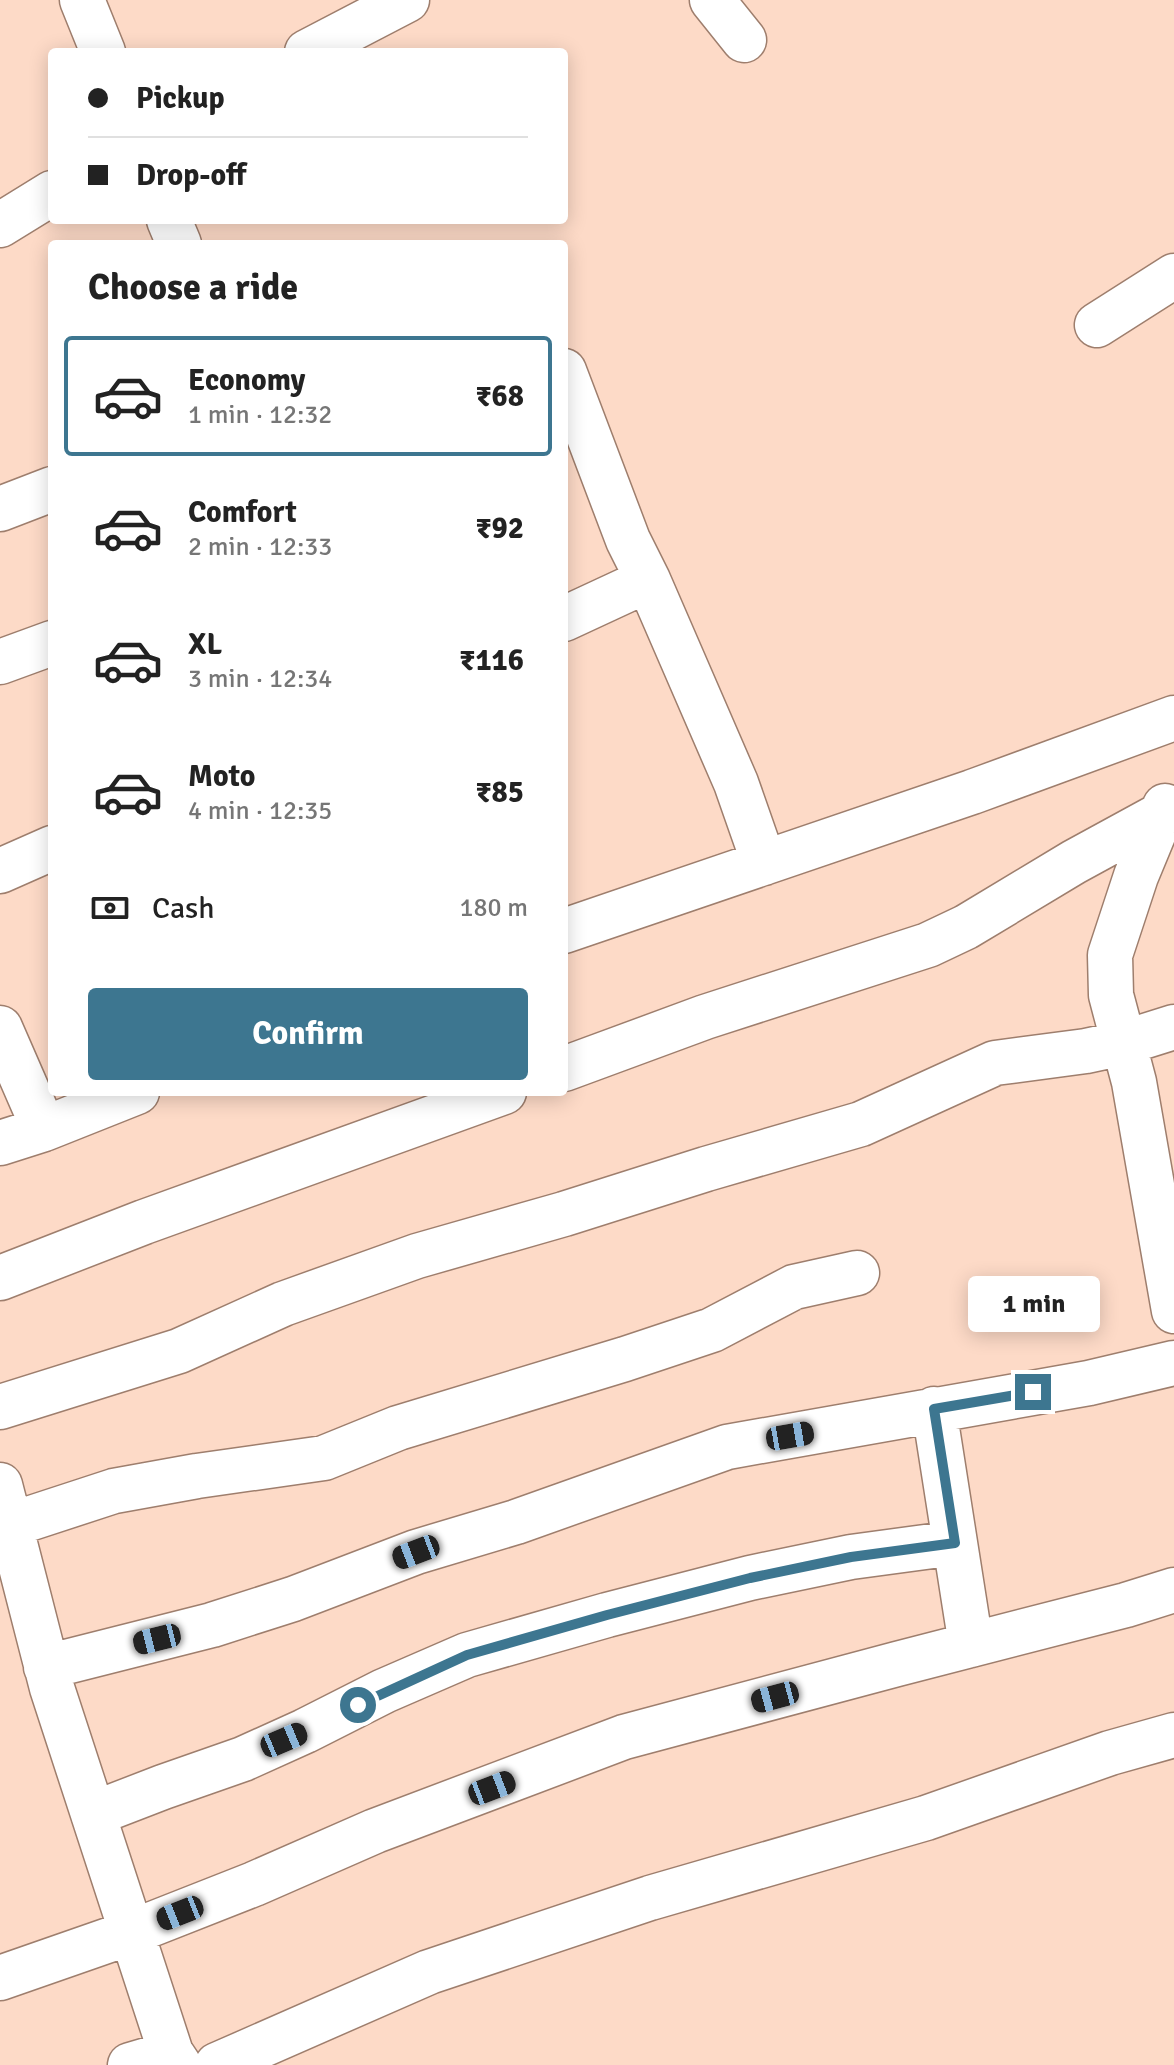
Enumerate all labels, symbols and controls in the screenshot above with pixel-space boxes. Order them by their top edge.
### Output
text: Pickup [136,80,225,117]
text: Drop-off [136,157,246,194]
text: Choose a ride [88,265,298,310]
icon: car [92,360,164,432]
text: Economy [188,362,305,399]
text: ₹68 [475,378,524,415]
text: 1 min · 12:32 [188,399,332,431]
icon: car [92,492,164,564]
text: Comfort [188,494,297,531]
text: ₹92 [475,510,524,547]
text: 2 min · 12:33 [188,531,332,563]
icon: car [92,624,164,696]
text: XL [188,626,222,663]
text: ₹116 [459,642,524,679]
text: 3 min · 12:34 [188,663,332,695]
icon: car [92,756,164,828]
text: Moto [188,758,255,795]
text: ₹85 [475,774,524,811]
text: 4 min · 12:35 [188,795,332,827]
icon: cash [88,886,132,930]
text: Cash [152,890,215,927]
text: 180 m [459,892,528,924]
button: Confirm [88,988,528,1080]
callout: 1 min [967,1276,1099,1332]
text: 1 min [1003,1288,1065,1320]
route end [1015,1374,1051,1410]
car [764,1420,816,1452]
car [389,1532,443,1572]
car [131,1622,183,1656]
car [749,1679,801,1715]
route start [340,1687,376,1723]
car [257,1720,311,1760]
car [465,1768,519,1808]
car [153,1893,207,1933]

